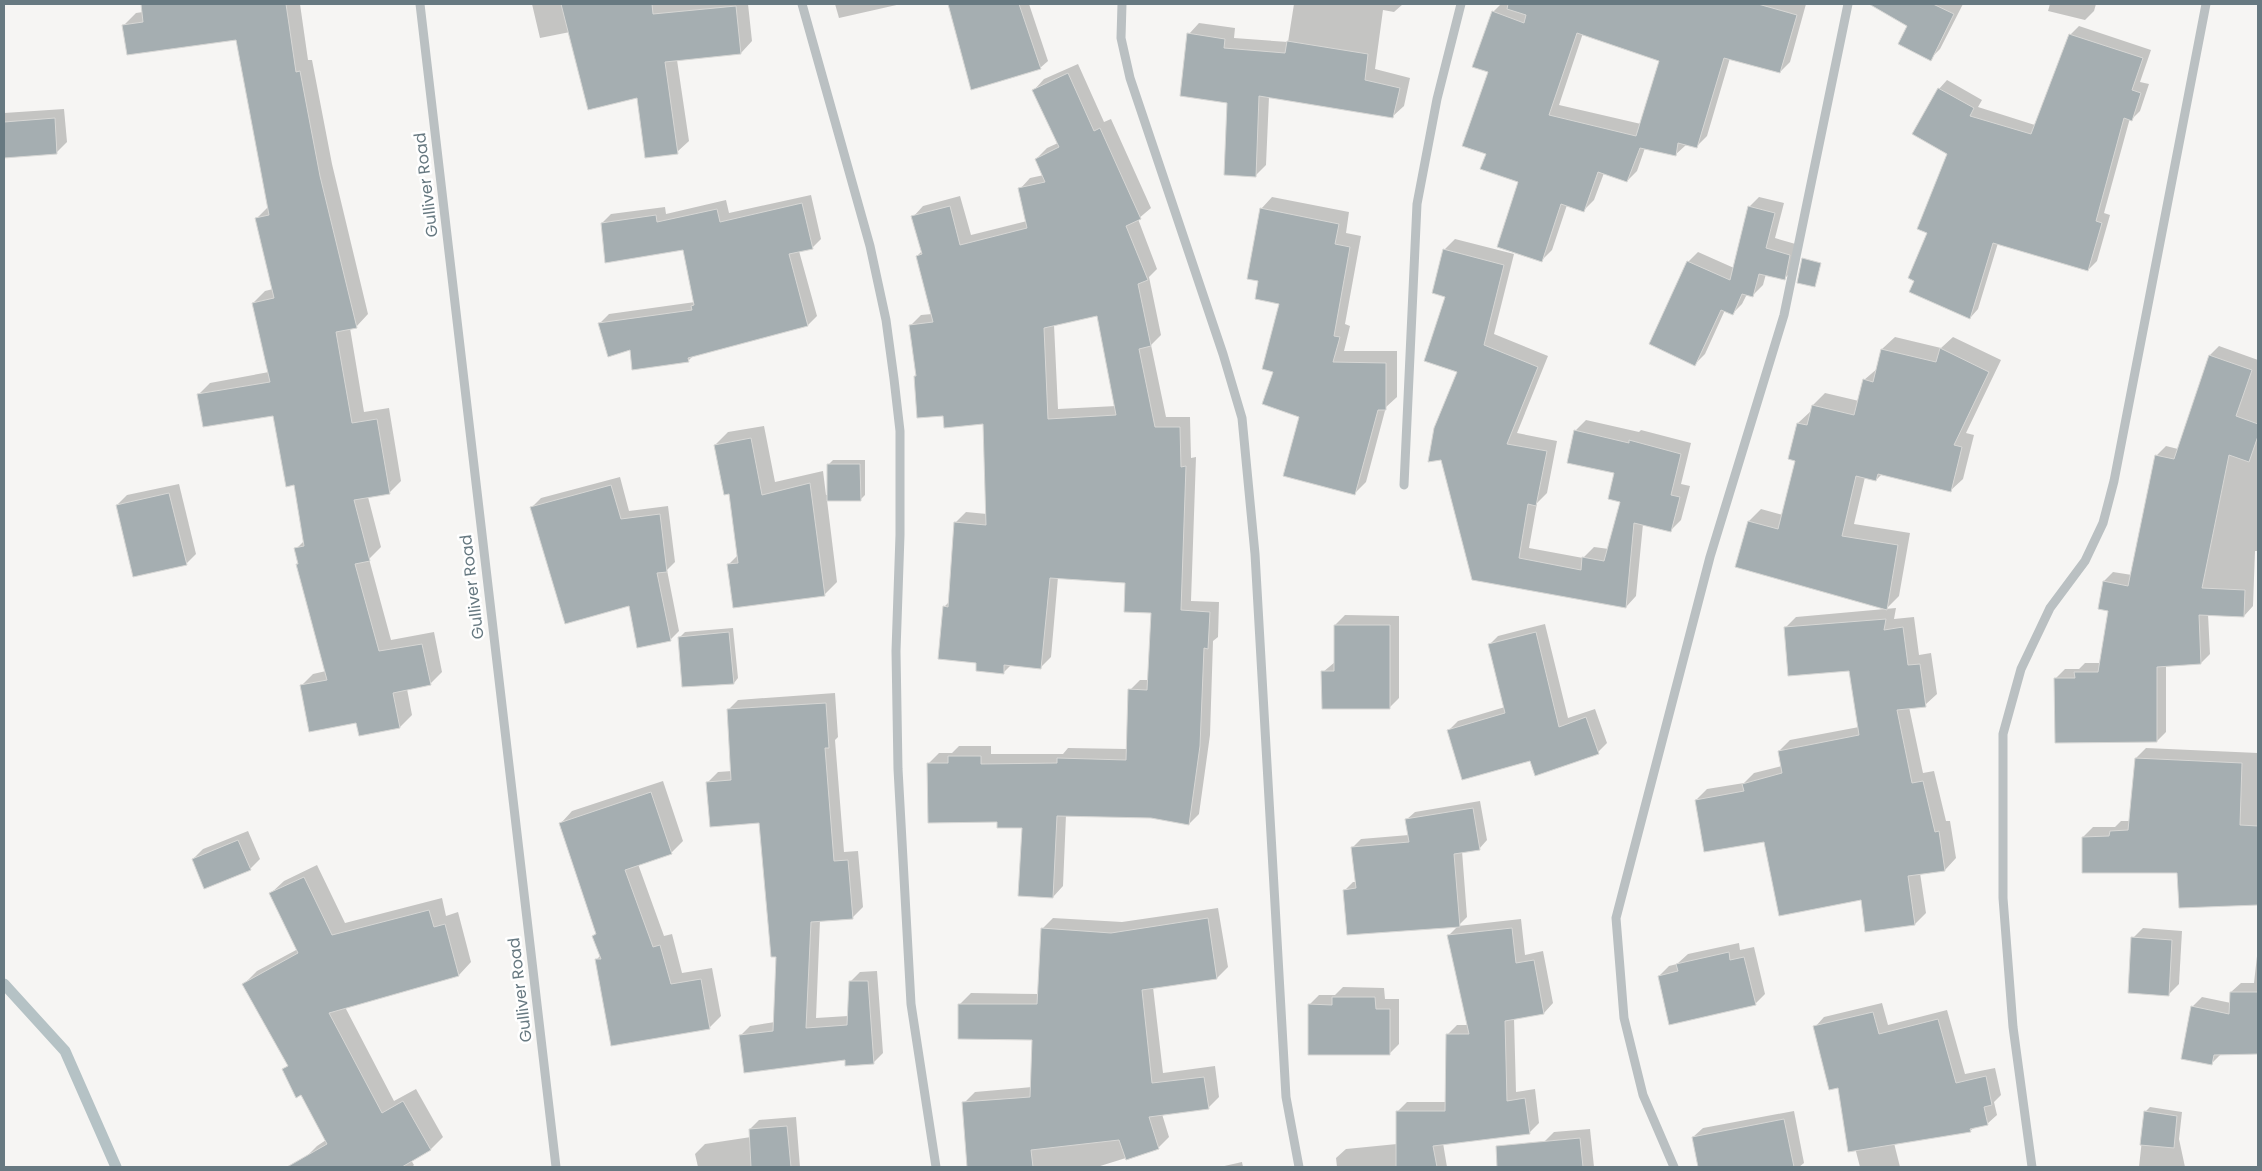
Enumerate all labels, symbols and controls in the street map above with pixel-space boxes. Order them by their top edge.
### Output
street label: Gulliver Road [408,131,444,239]
street label: Gulliver Road [454,533,490,641]
street label: Gulliver Road [502,936,538,1044]

